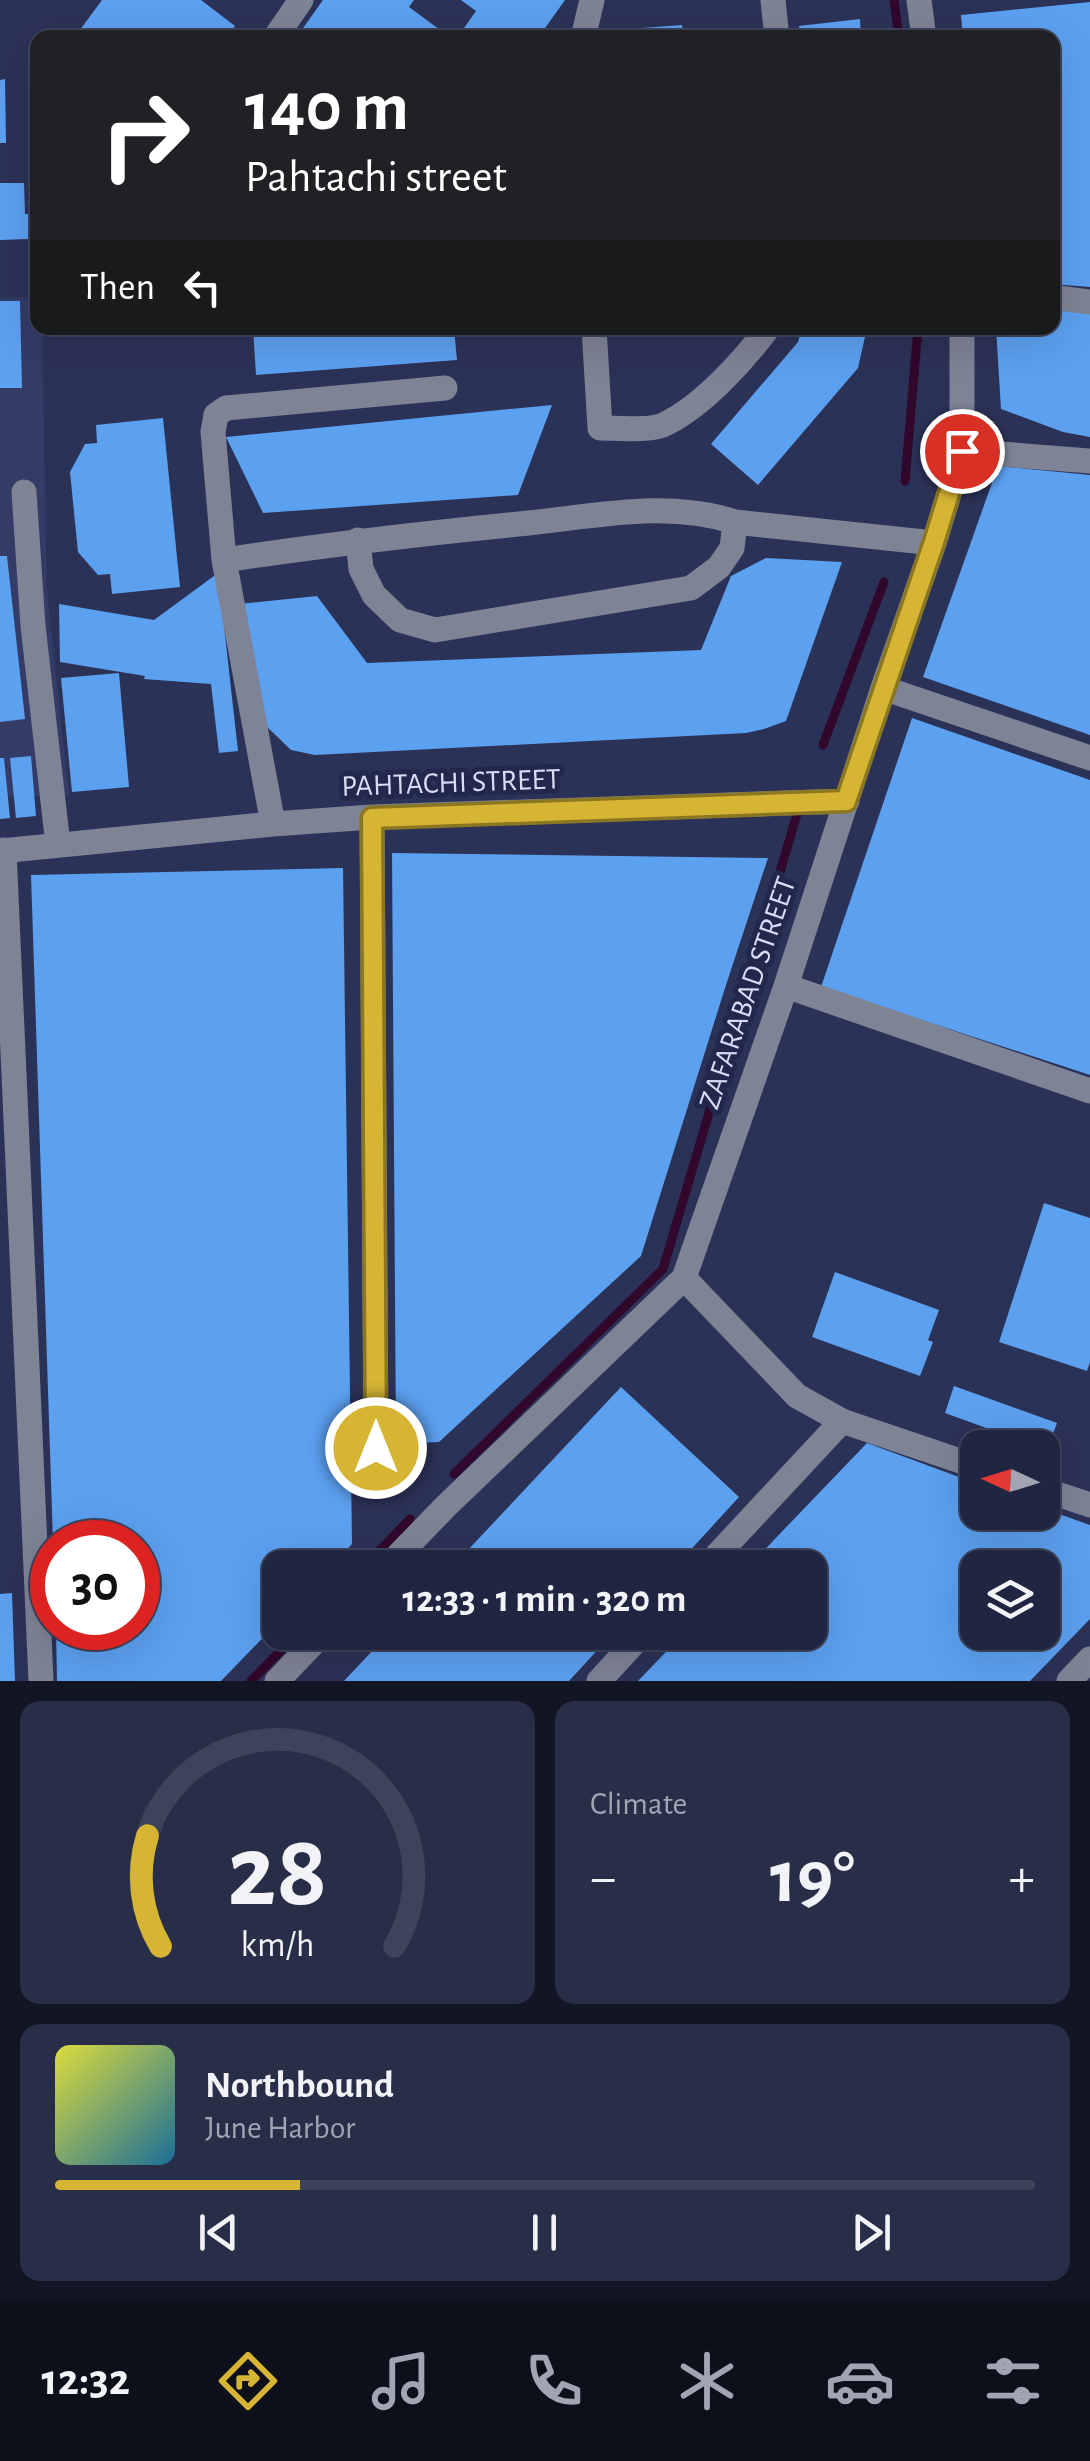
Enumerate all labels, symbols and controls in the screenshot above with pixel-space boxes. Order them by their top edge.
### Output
icon: right [80,70,210,200]
text: 140 m [245,73,409,143]
text: Pahtachi street [245,155,507,200]
icon: left [175,260,230,315]
text: Then [80,269,155,307]
pin [920,409,1005,494]
icon: arrive [935,424,990,479]
street label: PAHTACHI STREET [341,764,561,802]
street label: ZAFARABAD STREET [694,873,802,1113]
position arrow [324,1396,428,1500]
north arrow [960,1430,1060,1530]
map controls [960,1430,1060,1650]
speed limit sign: 30 [30,1520,160,1650]
button: layers [960,1550,1060,1650]
text: 12:33 · 1 min · 320 m [403,1581,686,1619]
text: Climate [590,1788,687,1820]
text: 28 [227,1821,328,1925]
text: 19° [770,1841,855,1916]
text: − [590,1851,616,1906]
text: + [1009,1851,1035,1906]
text: km/h [241,1927,314,1963]
text: Northbound [205,2067,394,2105]
text: June Harbor [205,2112,355,2144]
icon: previous [191,2205,246,2260]
icon: pause [517,2205,572,2260]
icon: next [844,2205,899,2260]
icon: directions [213,2346,283,2416]
icon: music [366,2346,436,2416]
icon: phone [519,2346,589,2416]
icon: climate [672,2346,742,2416]
icon: car [825,2346,895,2416]
icon: filters [978,2346,1048,2416]
text: 12:32 [42,2358,130,2403]

